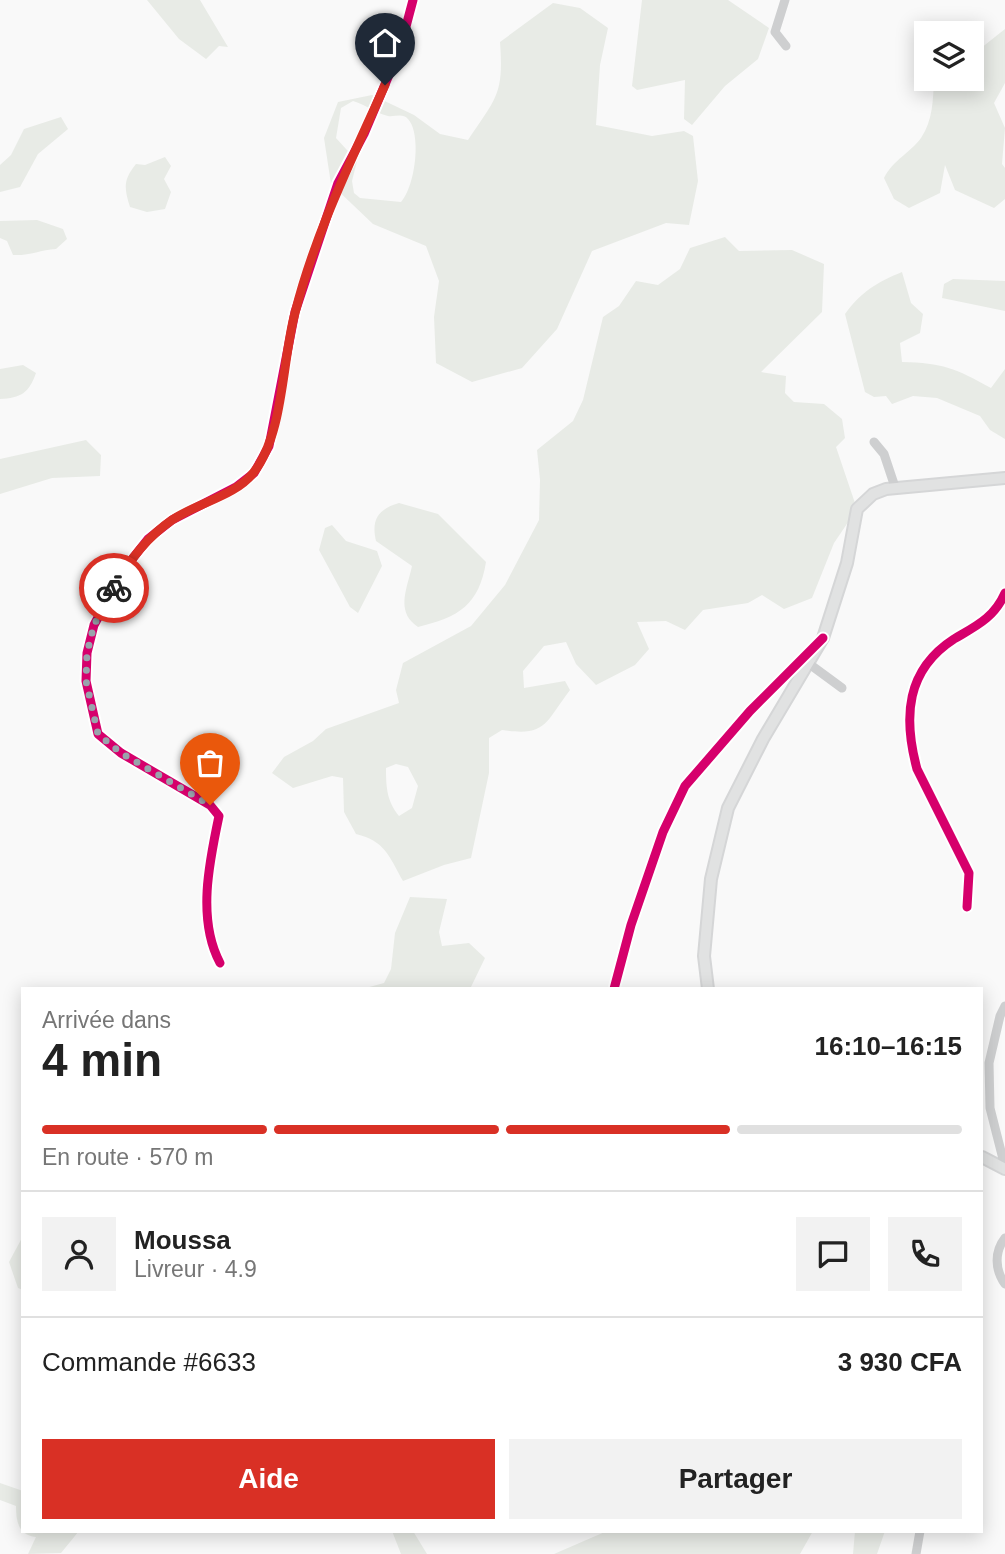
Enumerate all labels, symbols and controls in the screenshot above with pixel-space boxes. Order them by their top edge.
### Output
pin [355,13,415,85]
map controls [914,21,984,91]
button: layers [914,21,984,91]
icon: home [366,24,404,62]
courier [79,553,149,623]
icon: bike [95,569,133,607]
pin [180,733,240,805]
icon: bag [191,744,229,782]
text: Arrivée dans [42,1007,171,1033]
text: 16:10–16:15 [815,1031,962,1061]
text: 4 min [42,1034,162,1086]
text: En route · 570 m [42,1144,213,1170]
button: person [42,1217,116,1291]
button: chat [796,1217,870,1291]
button: phone [888,1217,962,1291]
text: Moussa [134,1225,231,1255]
text: Livreur · 4.9 [134,1256,257,1282]
text: Commande #6633 [42,1347,256,1377]
text: 3 930 CFA [838,1347,962,1377]
button: Aide [42,1439,495,1519]
button: Partager [509,1439,962,1519]

